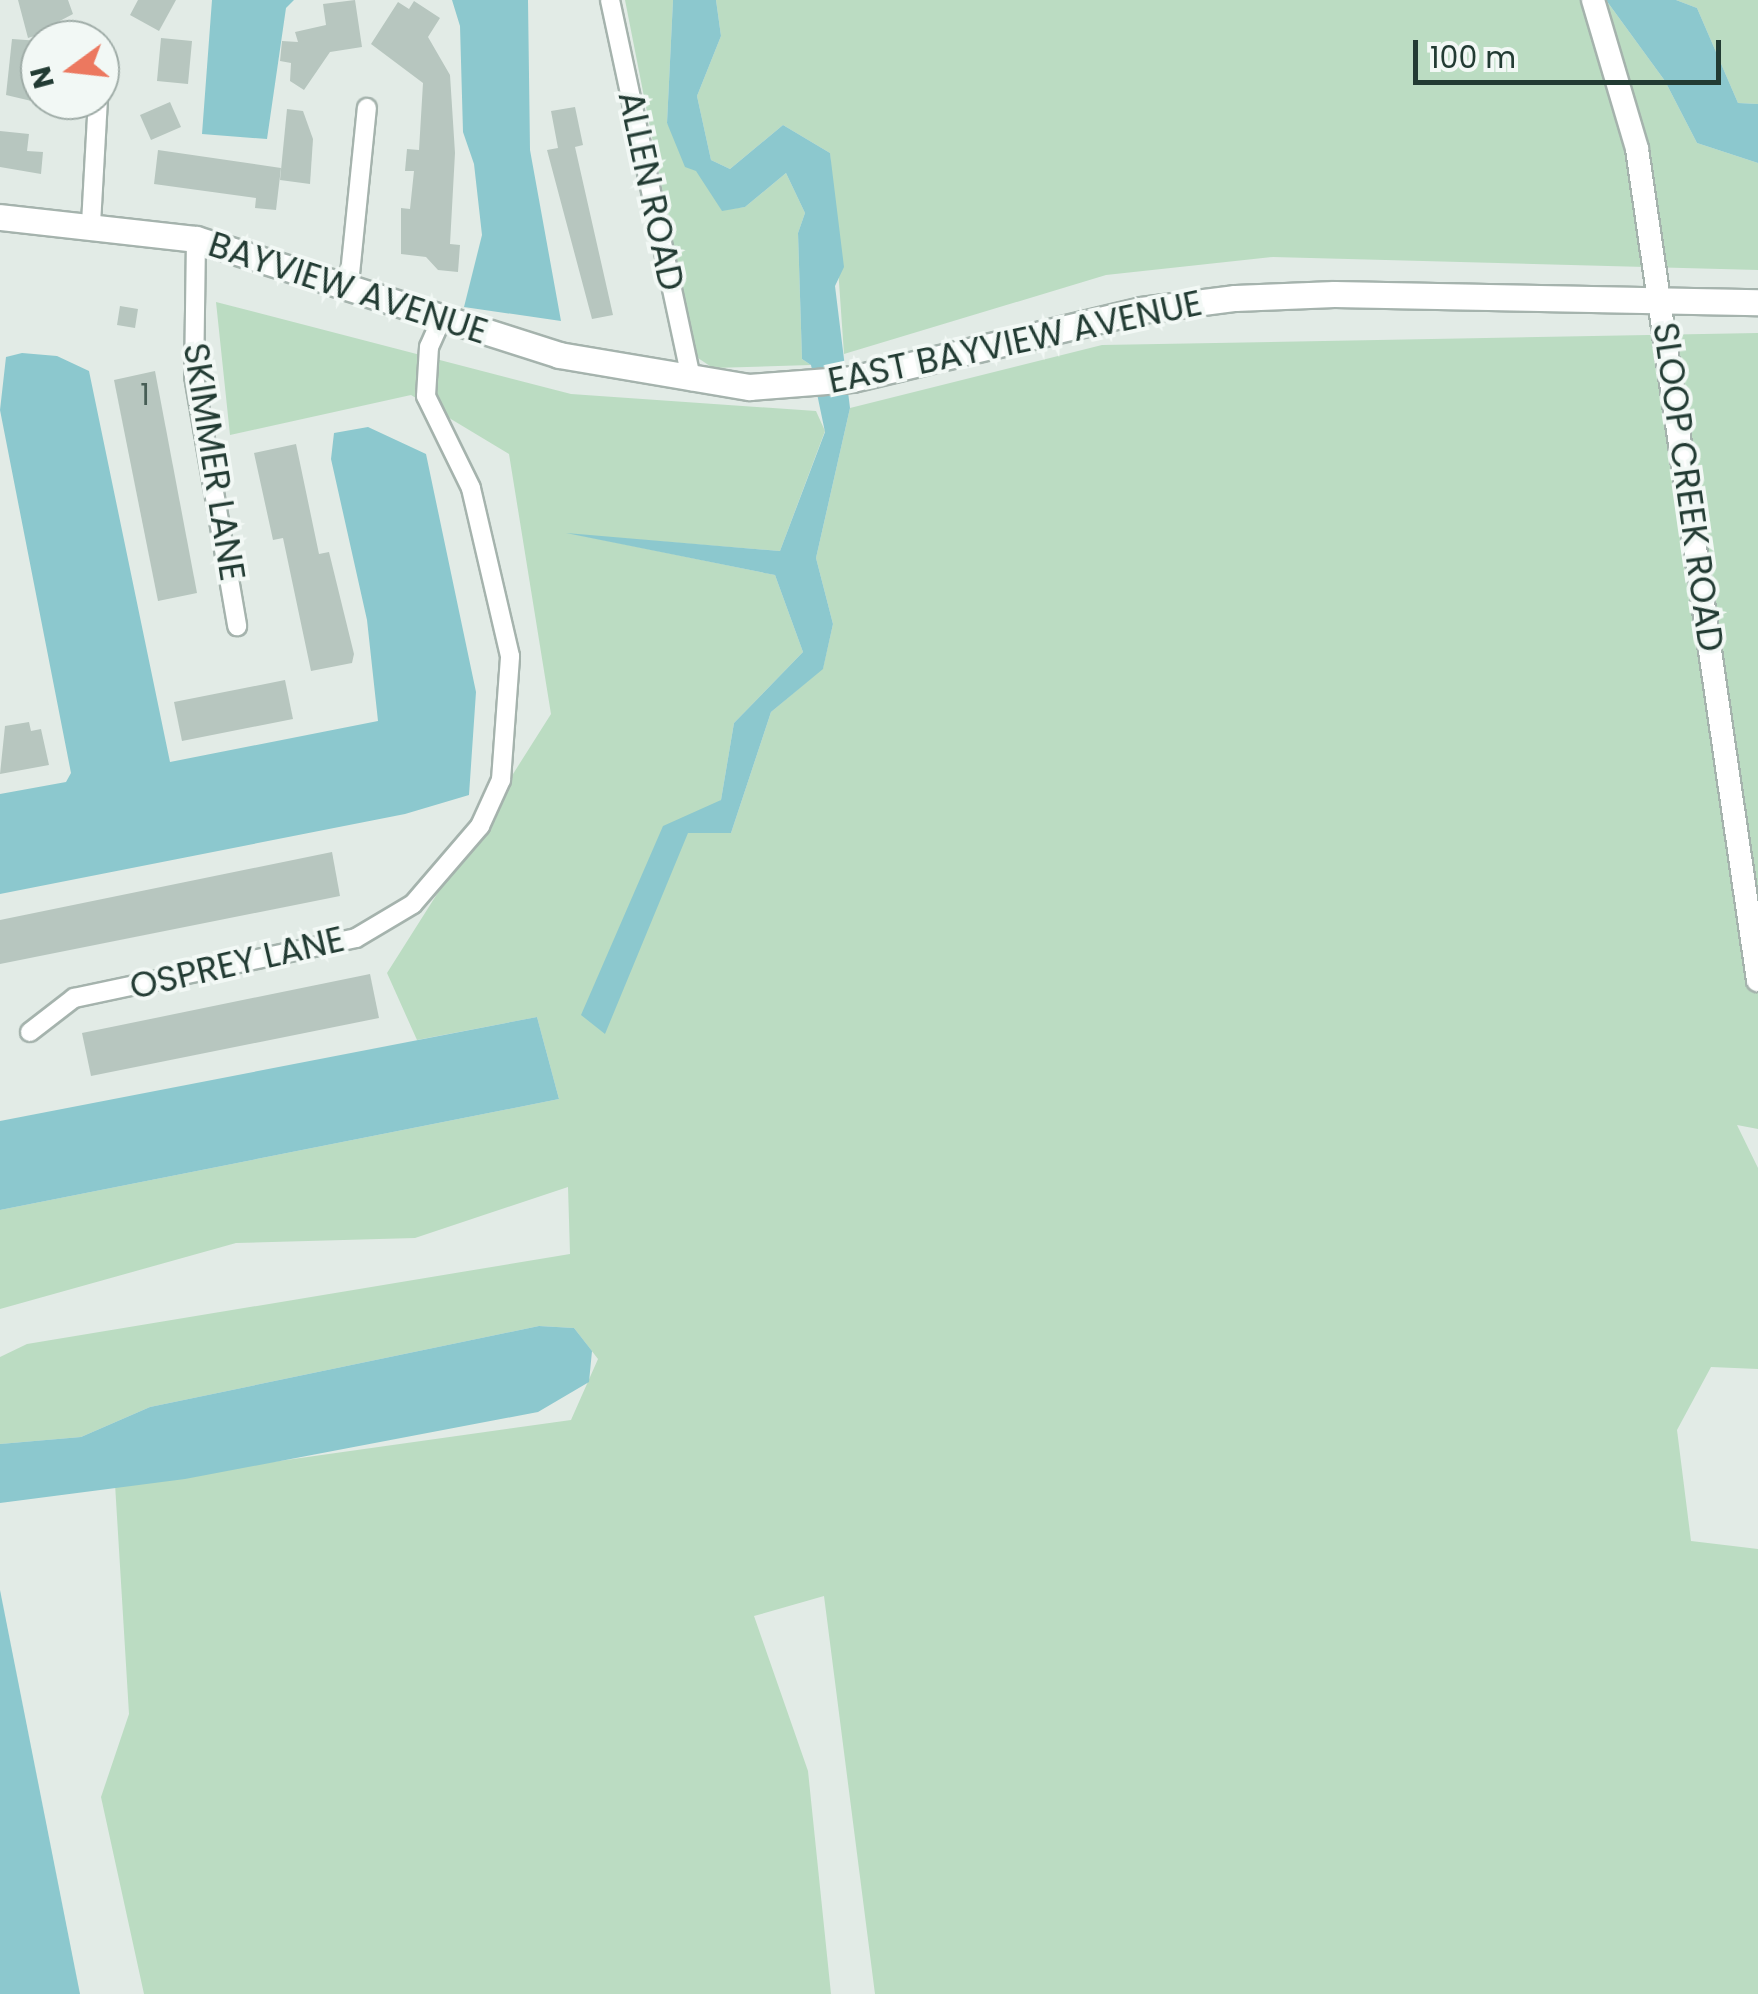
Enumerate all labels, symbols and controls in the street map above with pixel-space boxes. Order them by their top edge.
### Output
north arrow [20,20,120,120]
scale bar [1418,20,1726,82]
text: 100 m [1430,36,1516,79]
text: N [21,62,64,93]
street label: ALLEN ROAD [609,87,693,295]
street label: BAYVIEW AVENUE [203,223,493,353]
street label: EAST BAYVIEW AVENUE [824,282,1206,402]
street label: SLOOP CREEK ROAD [1644,320,1732,654]
street label: SKIMMER LANE [174,340,254,584]
house number: 1 [140,377,150,413]
street label: OSPREY LANE [126,918,348,1008]

